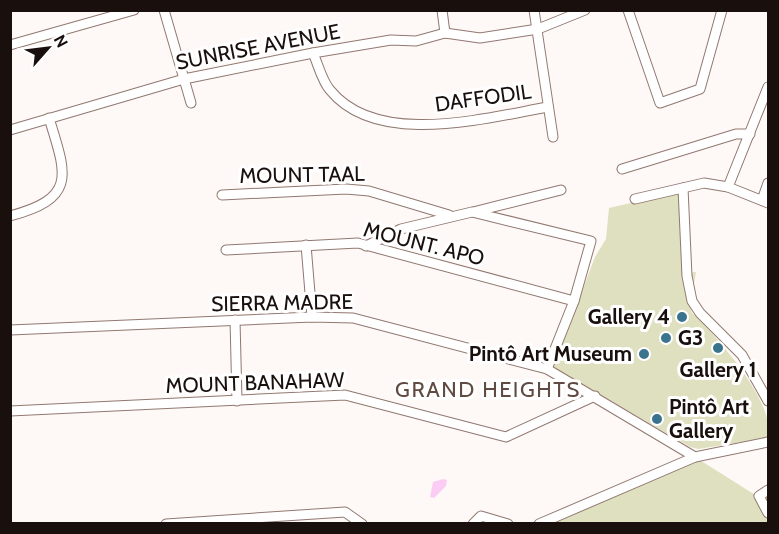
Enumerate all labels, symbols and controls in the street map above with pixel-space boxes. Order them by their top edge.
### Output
north arrow [18,18,78,78]
street label: SUNRISE AVENUE [174,18,342,75]
text: N [50,32,72,51]
street label: DAFFODIL [433,78,533,117]
street label: MOUNT TAAL [239,161,365,188]
street label: MOUNT. APO [361,216,487,271]
street label: SIERRA MADRE [211,289,353,316]
place label: Gallery 4 [588,304,670,329]
marker: Gallery 4 [675,310,689,324]
place label: G3 [678,325,703,350]
marker: G3 [659,331,673,345]
place label: Pintô Art Museum [469,341,632,366]
marker: Gallery 1 [711,341,725,355]
marker: Pintô Art Museum [637,347,651,361]
place label: Gallery 1 [680,357,756,382]
street label: MOUNT BANAHAW [165,367,345,398]
district label: GRAND HEIGHTS [395,376,581,403]
place label: Pintô Art Gallery [669,394,749,443]
marker: Pintô Art Gallery [650,412,664,426]

